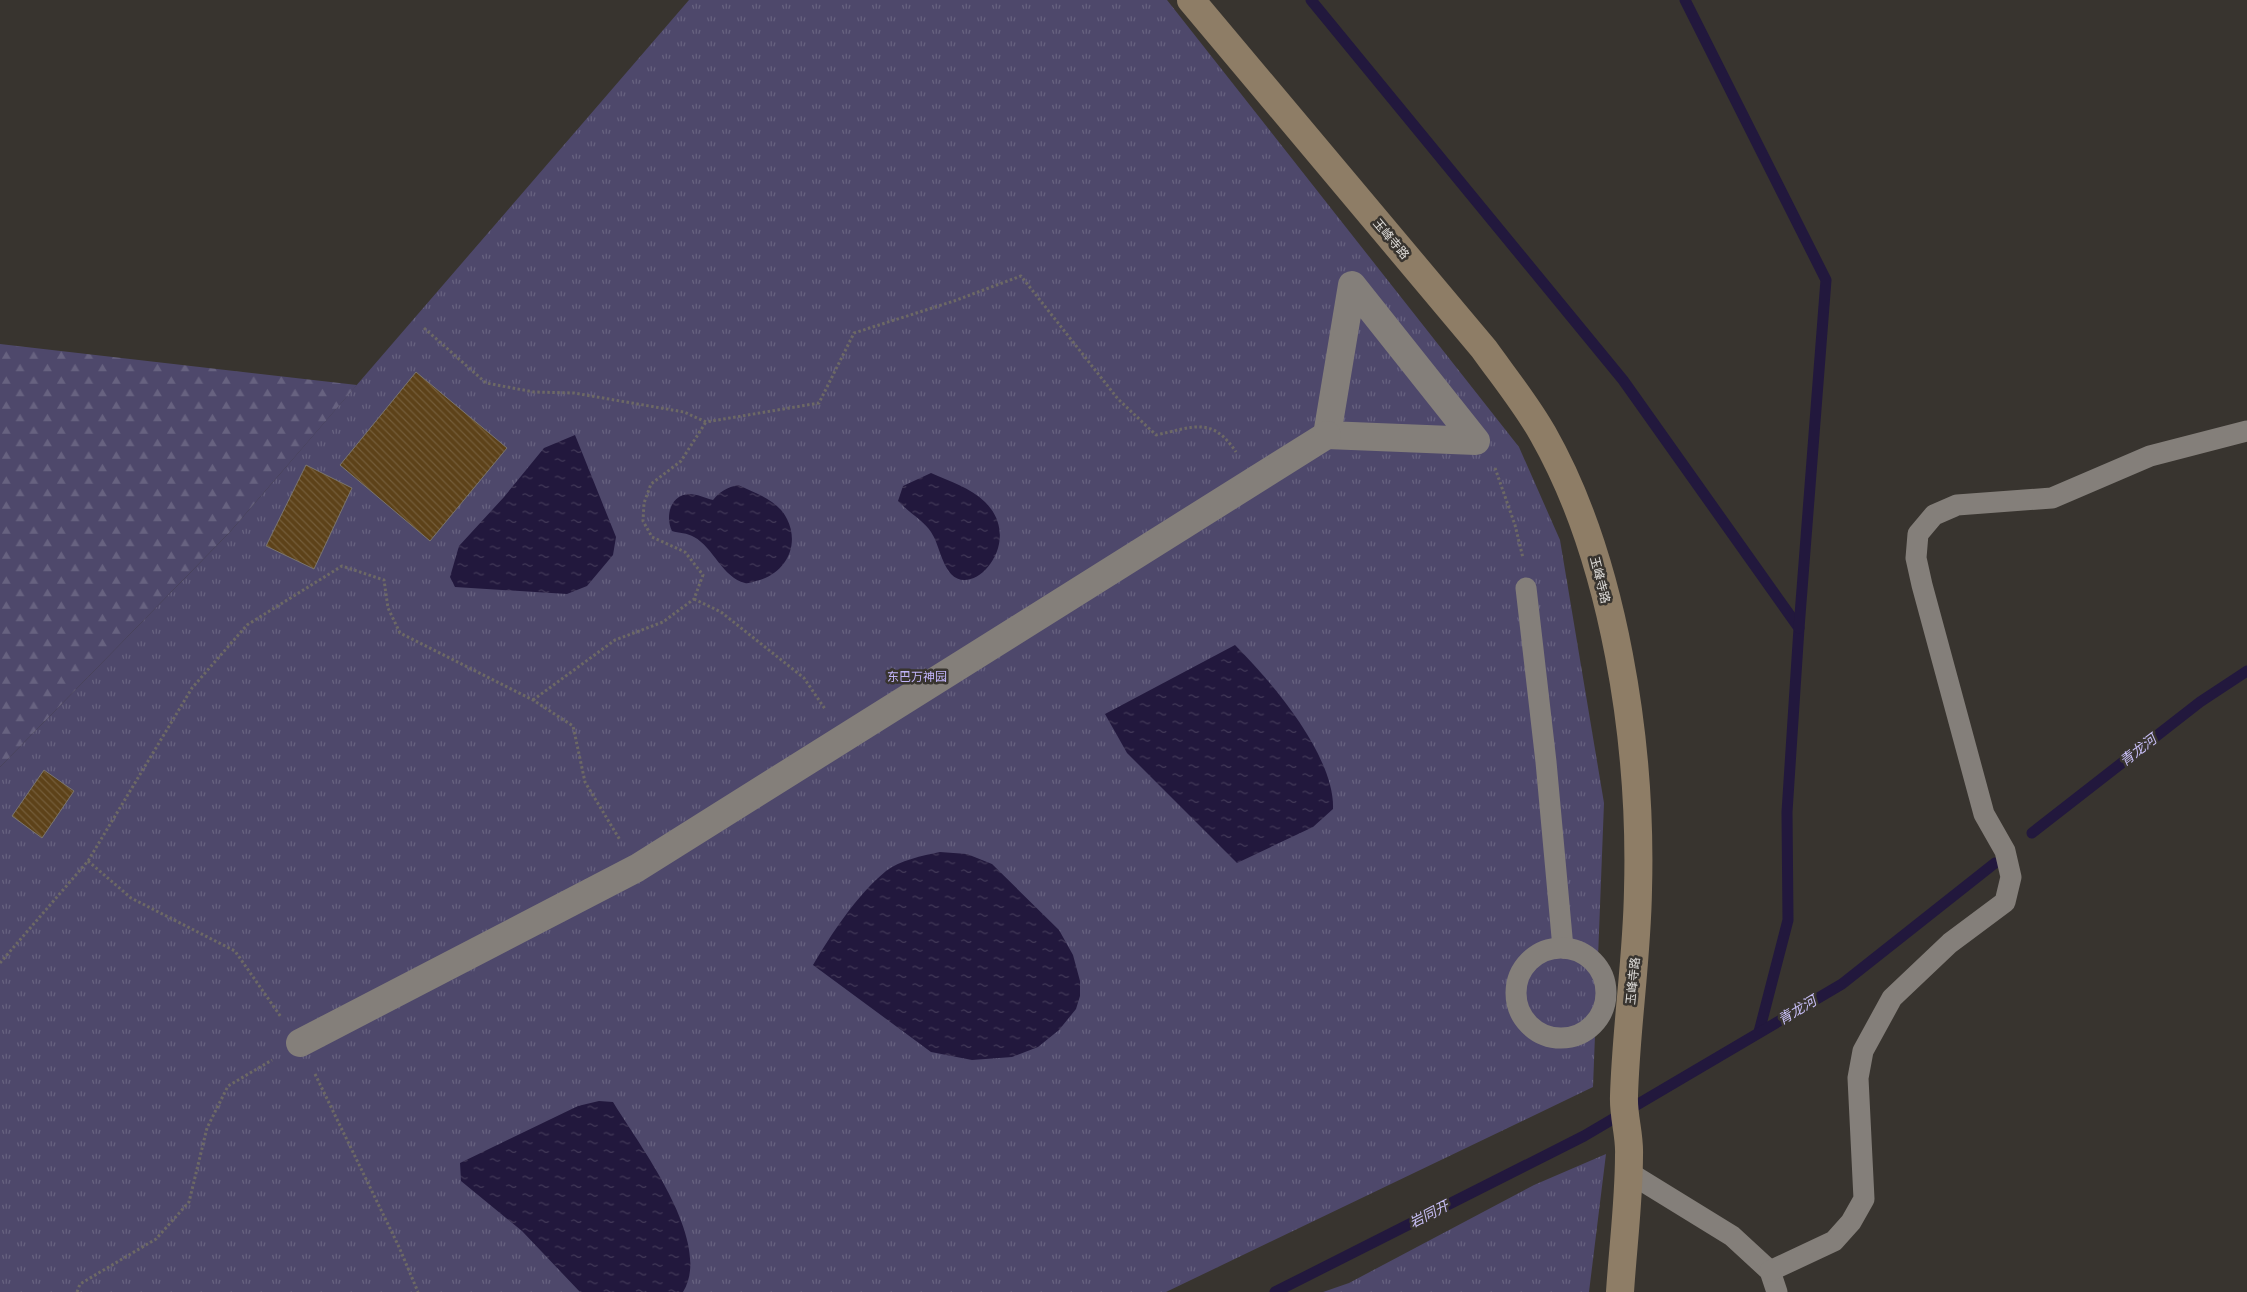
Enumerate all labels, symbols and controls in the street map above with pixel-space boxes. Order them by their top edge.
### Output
street label: 玉峰寺路 [1370,216,1412,262]
street label: 玉峰寺路 [1587,555,1613,605]
park label: 东巴万神园 [887,670,947,684]
water label: 青龙河 [2117,729,2162,769]
street label: 玉峰寺路 [1624,956,1642,1006]
water label: 青龙河 [1775,991,1822,1028]
water label: 岩同开 [1407,1196,1453,1231]

